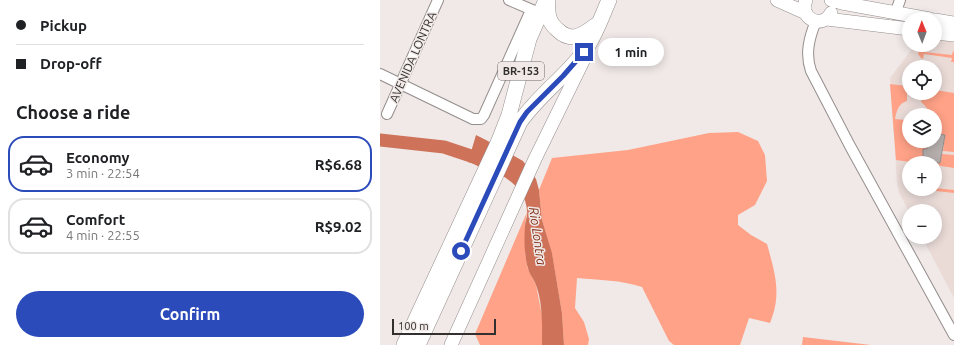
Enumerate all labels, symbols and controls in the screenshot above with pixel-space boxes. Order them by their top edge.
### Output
street label: AVENIDA LONTRA [387,9,438,104]
north arrow [902,12,942,52]
map controls [902,12,942,244]
text: Pickup [40,17,87,34]
callout: 1 min [598,38,664,66]
route end [575,43,593,61]
text: 1 min [615,45,647,59]
text: Drop-off [40,55,102,72]
button: locate [902,60,942,100]
road number: BR-153 [498,62,544,80]
text: Choose a ride [16,102,130,122]
button: layers [902,108,942,148]
icon: car [18,146,54,182]
text: Economy [66,149,130,166]
text: R$6.68 [315,156,362,173]
button: + [902,156,942,196]
text: 3 min · 22:54 [66,166,140,180]
button: − [902,204,942,244]
water label: Rio Lontra [527,206,549,266]
icon: car [18,208,54,244]
text: Comfort [66,211,125,228]
text: R$9.02 [315,218,362,235]
text: 4 min · 22:55 [66,228,140,242]
route start [452,242,470,260]
button: Confirm [16,291,364,337]
scale bar [392,317,496,336]
text: 100 m [398,320,429,332]

